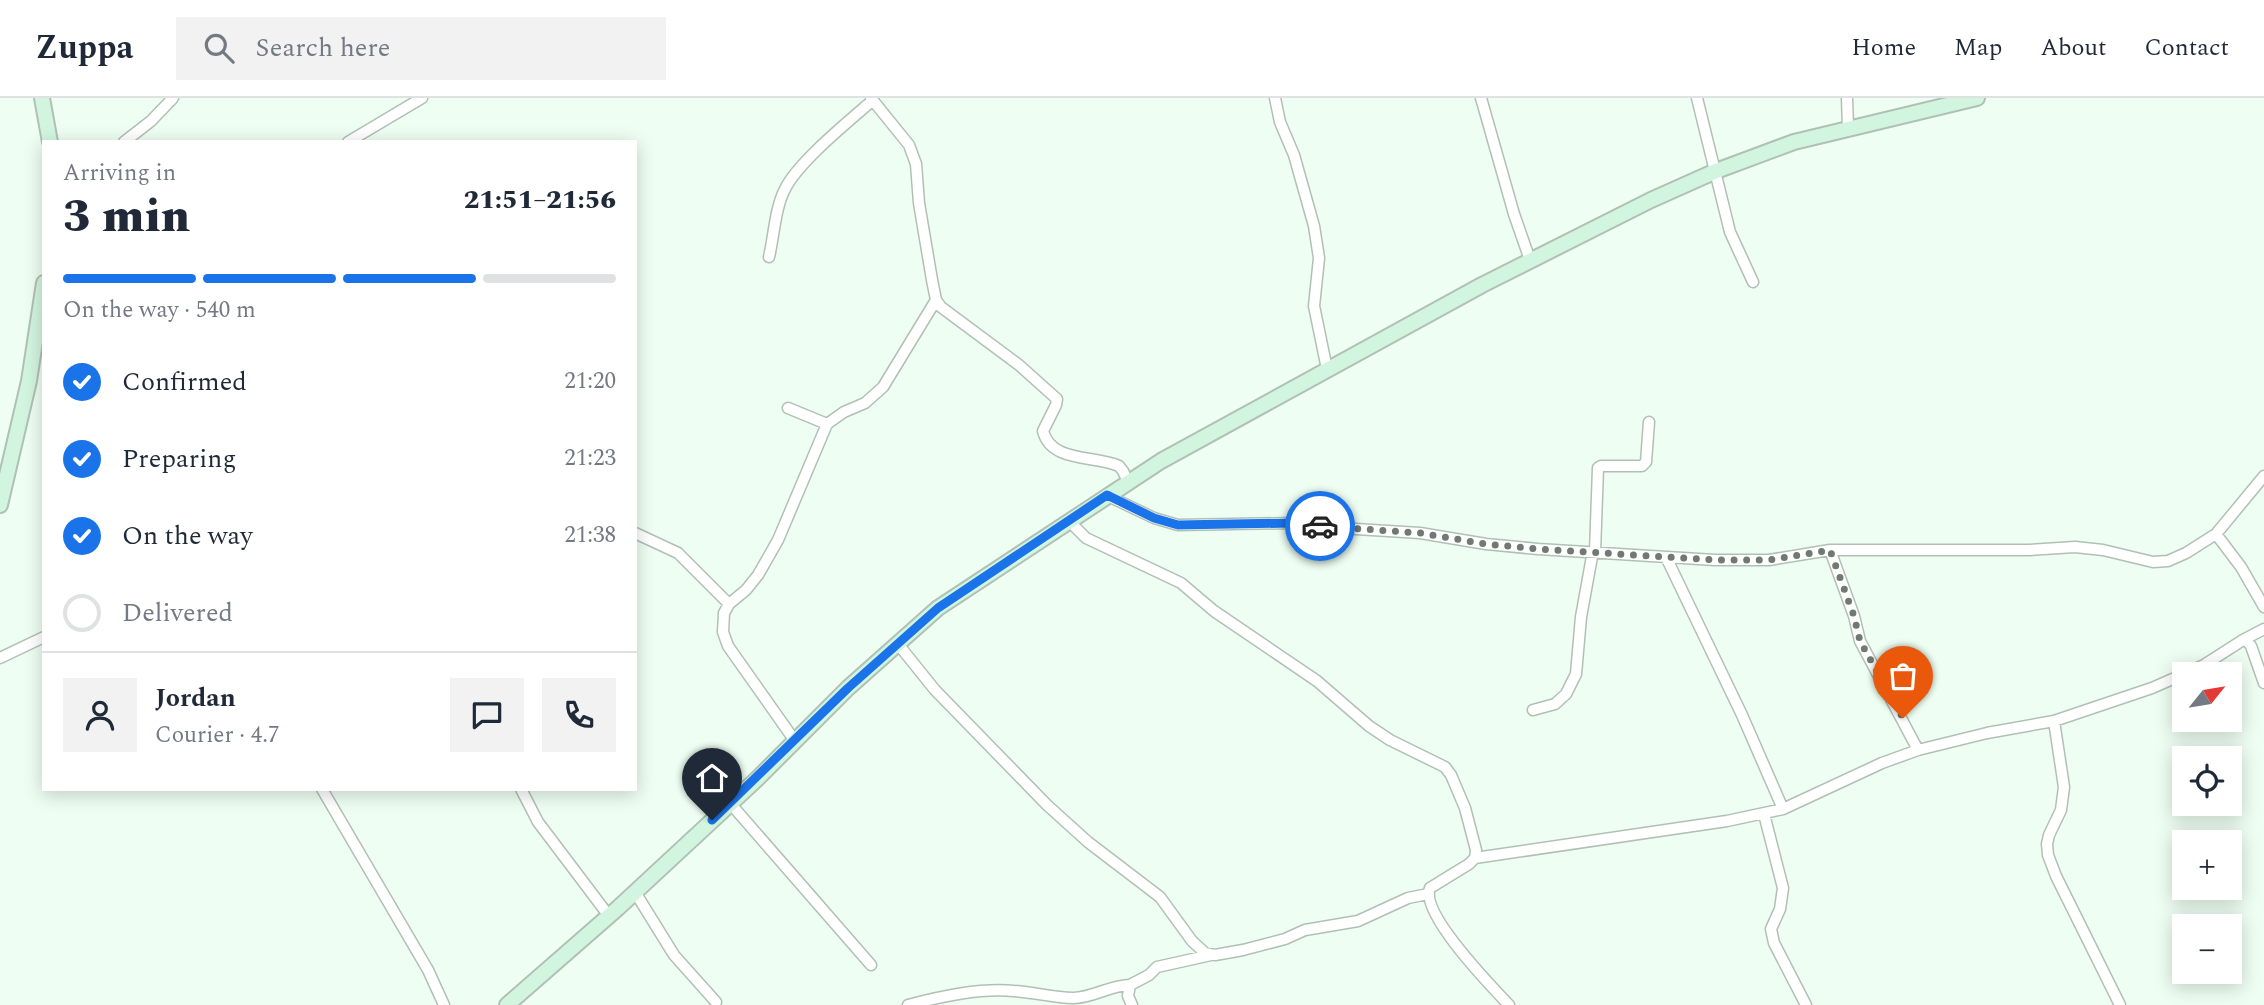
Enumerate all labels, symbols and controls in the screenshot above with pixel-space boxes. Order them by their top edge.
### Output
search box [176,17,666,80]
text: Zuppa [35,23,134,73]
text: Search here [256,28,390,68]
icon: search [200,29,238,67]
text: Home [1851,30,1916,66]
text: Map [1954,30,2002,66]
text: About [2040,30,2106,66]
text: Contact [2144,30,2229,66]
text: Arriving in [63,156,176,191]
text: 21:51–21:56 [464,180,616,220]
text: 3 min [63,182,190,252]
text: On the way · 540 m [63,293,256,328]
text: Confirmed [122,362,247,402]
icon: check [63,363,101,401]
text: 21:20 [564,364,616,399]
text: Preparing [122,439,236,479]
icon: check [63,440,101,478]
text: 21:23 [564,441,616,476]
courier [1285,491,1355,561]
icon: car [1301,507,1339,545]
text: On the way [122,516,253,556]
icon: check [63,517,101,555]
text: 21:38 [564,518,616,553]
text: Delivered [122,593,233,633]
pin [1873,646,1933,718]
icon: bag [1884,657,1922,695]
north arrow [2172,662,2242,732]
map controls [2172,662,2242,984]
button: person [63,678,137,752]
text: Jordan [155,678,236,718]
button: chat [450,678,524,752]
button: phone [542,678,616,752]
text: Courier · 4.7 [155,718,280,753]
button: locate [2172,746,2242,816]
pin [682,748,742,820]
icon: home [693,759,731,797]
button: + [2172,830,2242,900]
button: − [2172,914,2242,984]

